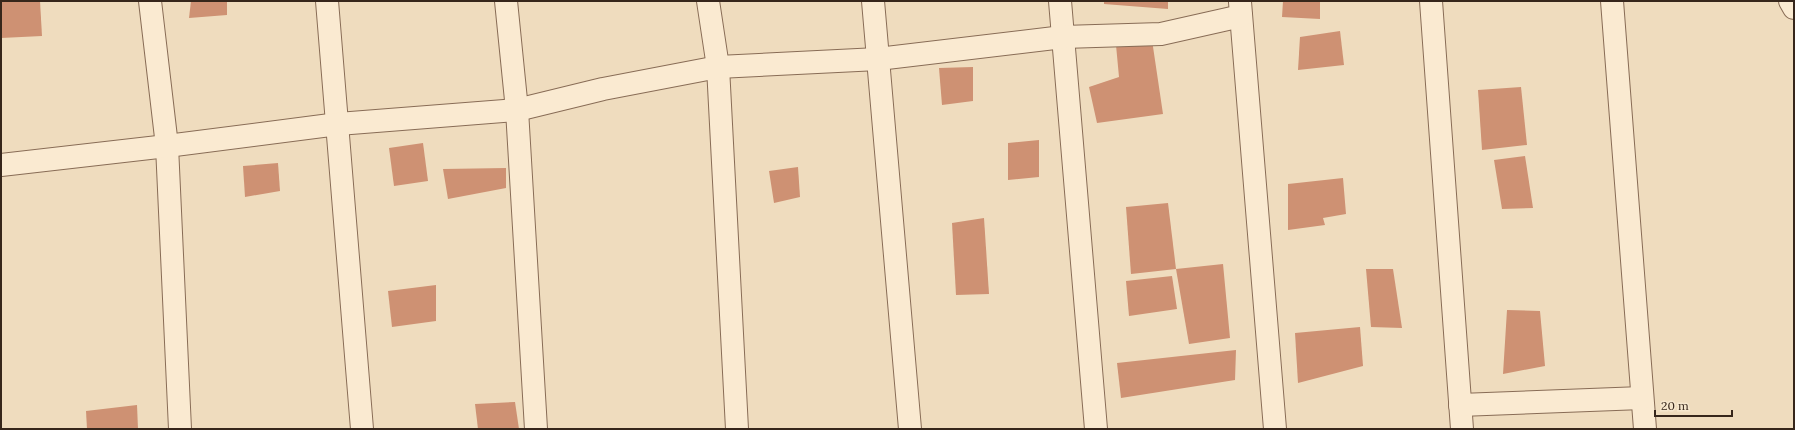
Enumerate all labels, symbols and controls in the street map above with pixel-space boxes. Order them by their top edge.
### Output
scale bar [1655,392,1732,418]
text: 20 m [1661,398,1689,413]

